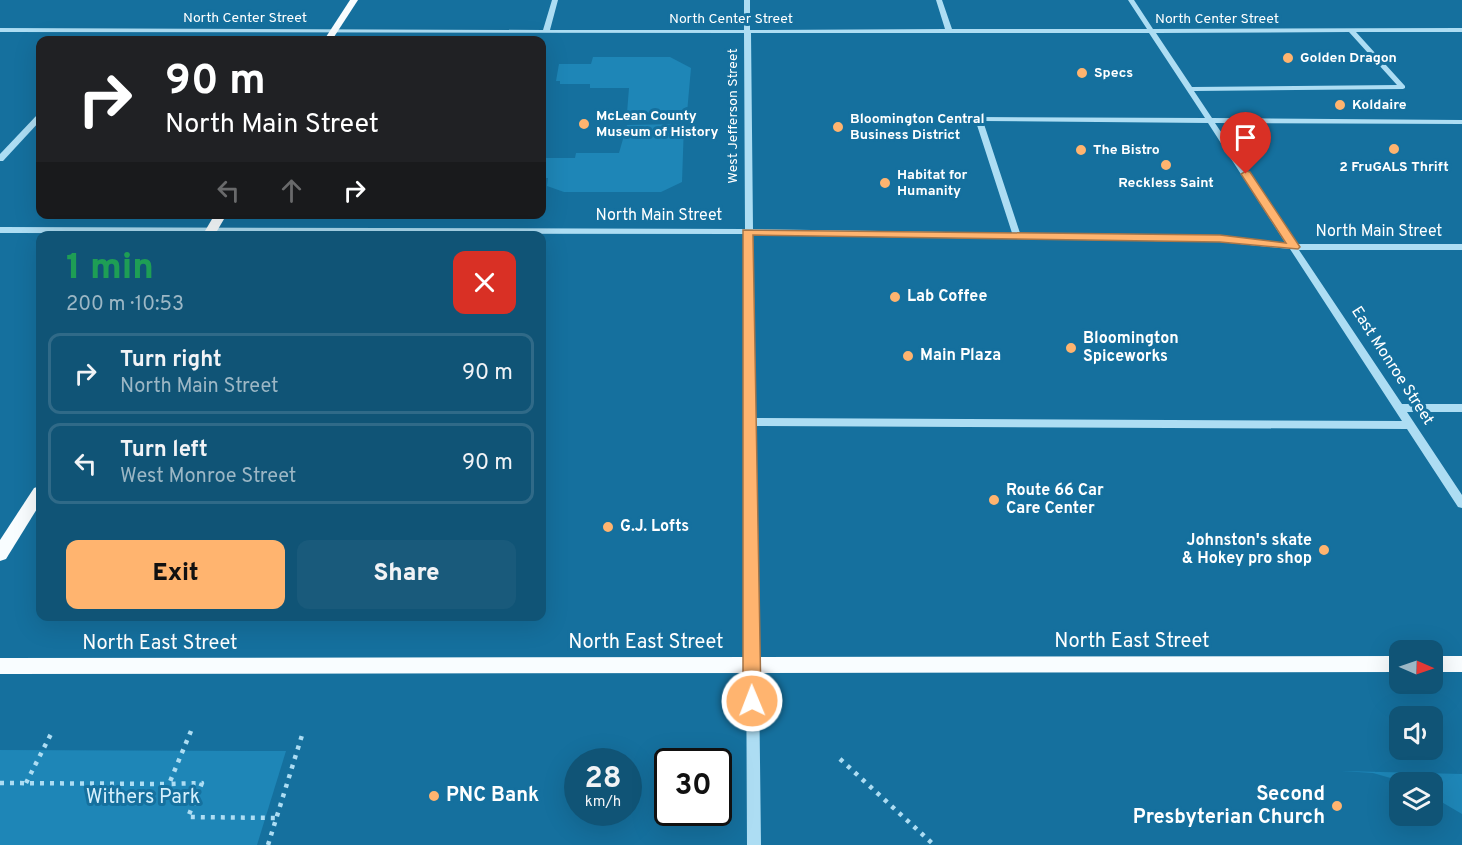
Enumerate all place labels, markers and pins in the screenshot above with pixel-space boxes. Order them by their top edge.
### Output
place label: Golden Dragon [1300,50,1397,67]
marker: Golden Dragon [1281,51,1295,65]
place label: Specs [1094,65,1133,82]
marker: Specs [1075,66,1089,80]
place label: Koldaire [1352,97,1407,114]
marker: Koldaire [1333,98,1347,112]
place label: McLean County Museum of History [596,108,719,141]
place label: Bloomington Central Business District [850,111,985,144]
pin [1220,112,1271,174]
marker: McLean County Museum of History [577,117,591,131]
marker: Bloomington Central Business District [831,120,845,134]
place label: The Bistro [1093,142,1160,159]
marker: 2 FruGALS Thrift [1387,142,1401,156]
marker: The Bistro [1074,143,1088,157]
marker: Reckless Saint [1159,158,1173,172]
place label: 2 FruGALS Thrift [1339,159,1449,176]
place label: Habitat for Humanity [897,167,968,200]
place label: Reckless Saint [1118,175,1214,192]
marker: Habitat for Humanity [878,176,892,190]
place label: Lab Coffee [907,287,987,307]
marker: Lab Coffee [888,290,902,304]
place label: Bloomington Spiceworks [1083,329,1179,367]
marker: Bloomington Spiceworks [1064,341,1078,355]
place label: Main Plaza [920,346,1001,366]
marker: Main Plaza [901,349,915,363]
place label: Route 66 Car Care Center [1006,481,1104,519]
marker: Route 66 Car Care Center [987,493,1001,507]
place label: G.J. Lofts [620,517,689,537]
marker: G.J. Lofts [601,520,615,534]
place label: Johnston's skate & Hokey pro shop [1182,531,1312,569]
marker: Johnston's skate & Hokey pro shop [1317,543,1331,557]
place label: Second Presbyterian Church [1133,782,1325,831]
place label: PNC Bank [446,783,539,809]
marker: PNC Bank [427,789,441,803]
marker: Second Presbyterian Church [1330,799,1344,813]

